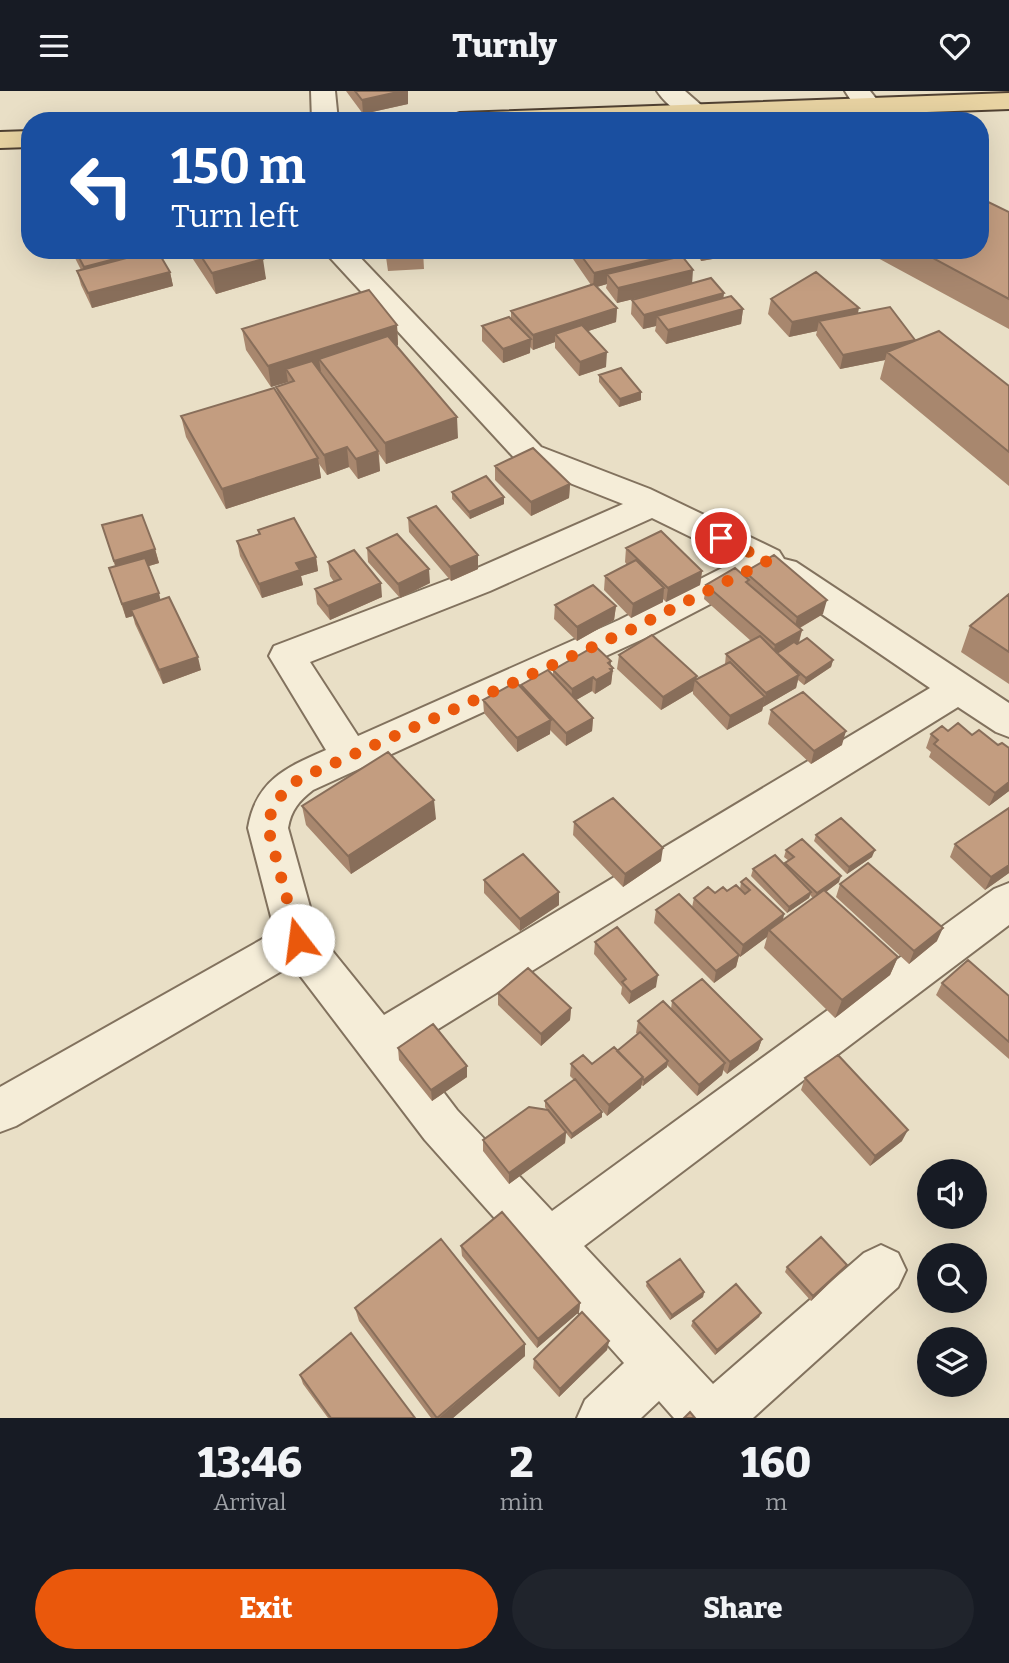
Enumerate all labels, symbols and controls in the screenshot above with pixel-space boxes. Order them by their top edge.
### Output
icon: menu [35,27,73,65]
text: Turnly [452,27,557,65]
icon: heart [936,27,974,65]
text: 150 m [171,137,306,196]
icon: left [56,140,147,231]
text: Turn left [171,197,299,235]
pin [691,508,751,568]
icon: arrive [702,519,740,557]
position arrow [261,903,335,977]
map controls [917,1159,987,1397]
button: sound [917,1159,987,1229]
button: search [917,1243,987,1313]
button: layers [917,1327,987,1397]
text: 13:46 [198,1438,302,1488]
text: 2 [510,1438,534,1488]
text: 160 [741,1438,811,1488]
text: Arrival [213,1488,286,1516]
text: min [500,1488,543,1516]
text: m [765,1488,787,1516]
button: Exit [35,1569,498,1649]
button: Share [512,1569,974,1649]

